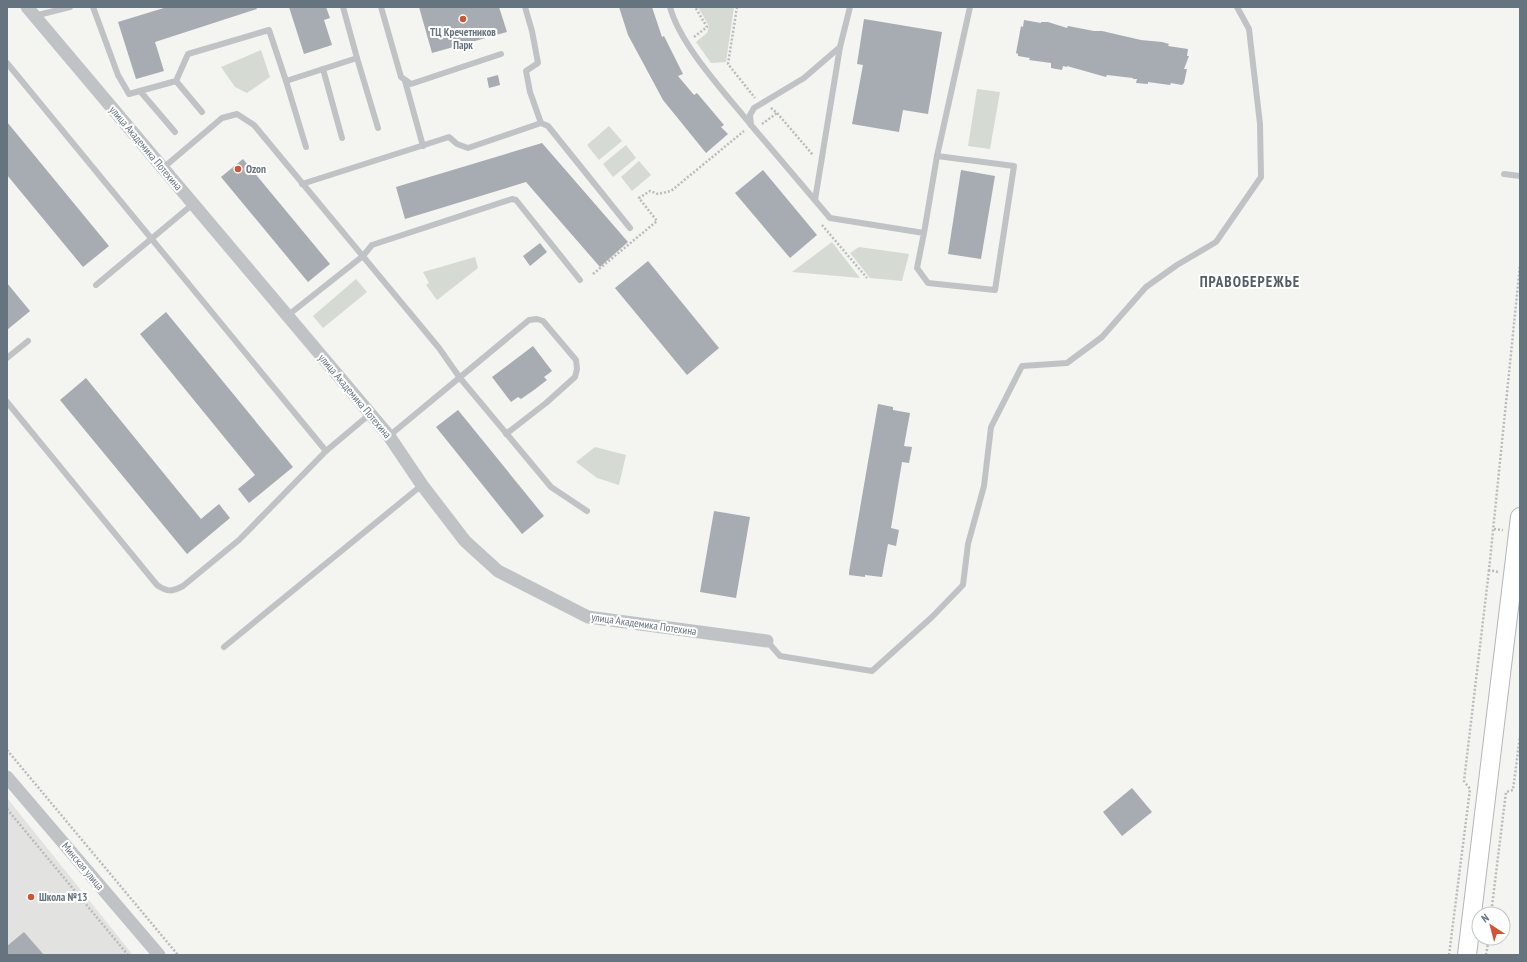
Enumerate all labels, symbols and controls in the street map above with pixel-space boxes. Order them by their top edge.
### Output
marker: ТЦ Кречетников Парк [458,14,468,24]
place label: ТЦ Кречетников Парк [430,25,496,52]
street label: улица Академика Потехина [107,103,185,193]
place label: Ozon [246,162,266,176]
marker: Ozon [233,164,243,174]
district label: ПРАВОБЕРЕЖЬЕ [1200,272,1300,291]
street label: улица Академика Потехина [316,351,394,441]
street label: улица Академика Потехина [590,610,698,638]
street label: Минская улица [59,839,107,893]
place label: Школа №13 [39,890,88,904]
marker: Школа №13 [26,892,36,902]
north arrow [1471,906,1511,946]
text: N [1479,910,1492,925]

